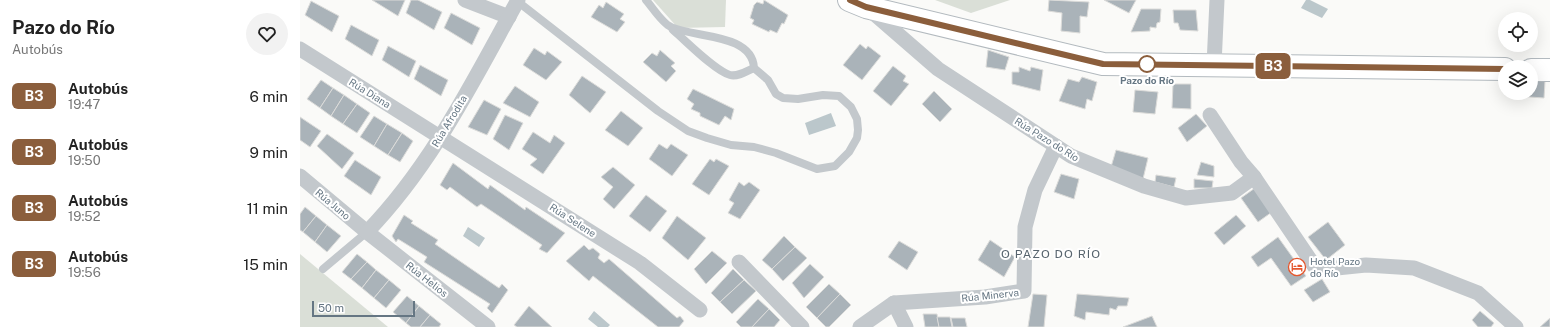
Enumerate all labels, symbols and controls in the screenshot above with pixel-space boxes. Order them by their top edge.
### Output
map controls [1498,12,1538,100]
button: locate [1498,12,1538,52]
button: heart [246,13,288,55]
text: Pazo do Río [12,16,115,38]
text: Autobús [12,42,63,57]
line badge: B3 [1255,53,1291,79]
marker: Pazo do Río [1138,55,1156,73]
text: B3 [1264,58,1282,74]
button: layers [1498,60,1538,100]
place label: Pazo do Río [1120,74,1174,86]
street label: Rúa Diana [347,76,393,110]
text: Autobús [68,80,128,97]
text: B3 [25,88,43,104]
text: 6 min [250,88,288,105]
street label: Rúa Afrodita [429,93,469,149]
text: 19:47 [68,97,100,112]
street label: Rúa Pazo do Río [1013,114,1082,164]
text: Autobús [68,136,128,153]
text: B3 [25,144,43,160]
text: 9 min [250,144,288,161]
text: 19:50 [68,153,101,168]
street label: Rúa Juno [313,186,353,222]
text: Autobús [68,192,128,209]
text: B3 [25,200,43,216]
text: 11 min [247,200,288,217]
street label: Rúa Selene [548,201,599,240]
text: 19:52 [68,209,100,224]
district label: O PAZO DO RÍO [1001,247,1101,261]
text: Autobús [68,248,128,265]
place label: Hotel Pazo do Río [1310,255,1360,279]
text: B3 [25,256,43,272]
text: 15 min [243,256,288,273]
hotel icon: Hotel Pazo do Río [1287,257,1307,277]
street label: Rúa Helios [404,259,450,299]
text: 19:56 [68,265,101,280]
street label: Rúa Minerva [961,286,1019,304]
scale bar [312,299,415,318]
text: 50 m [318,302,344,314]

